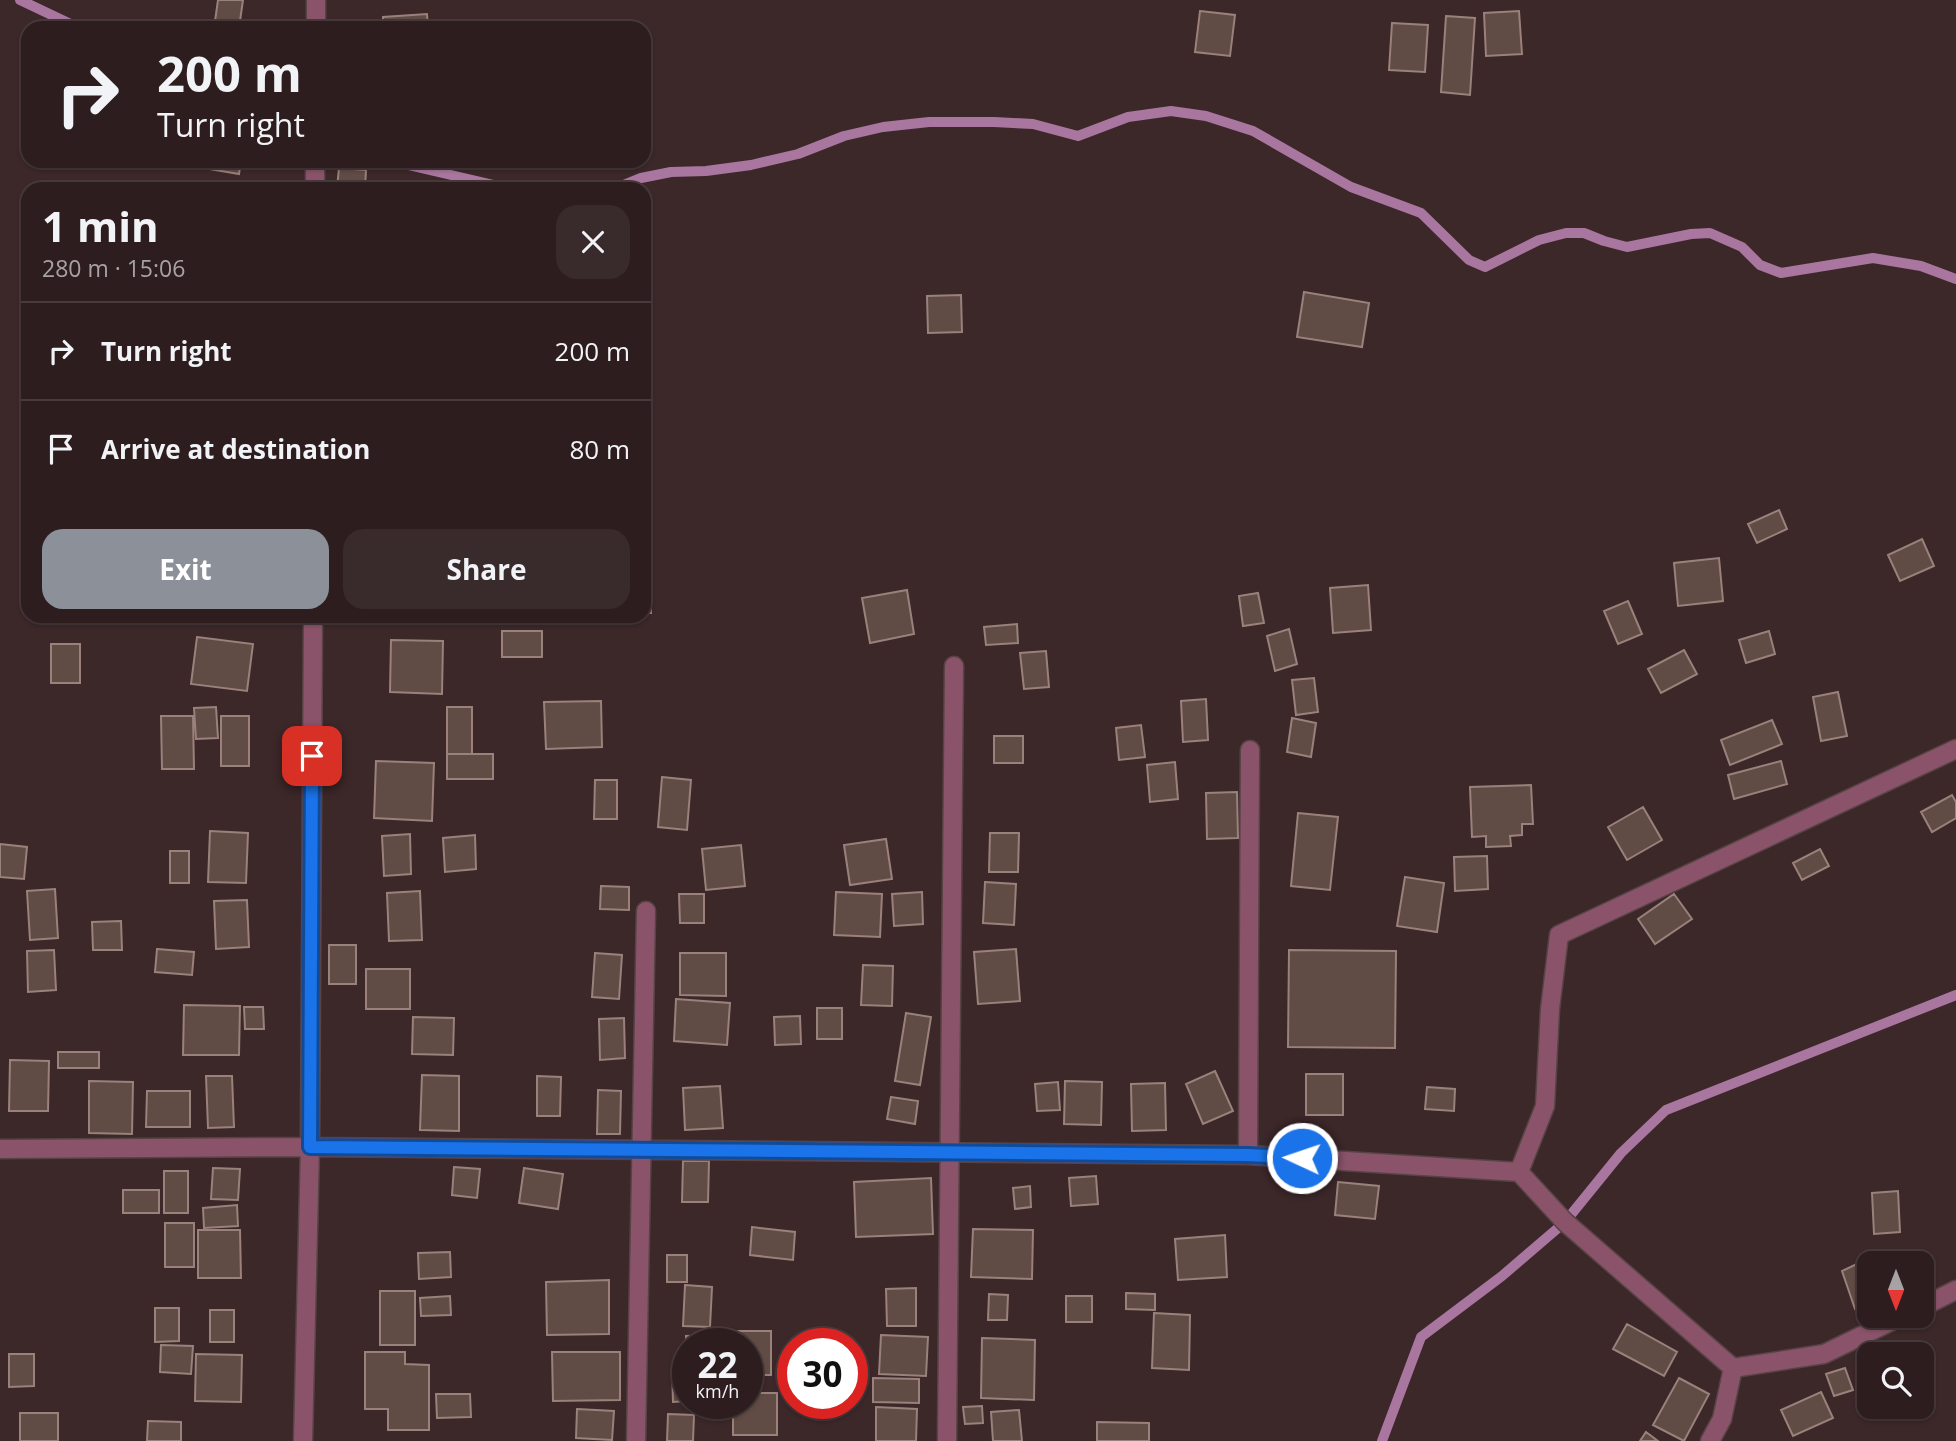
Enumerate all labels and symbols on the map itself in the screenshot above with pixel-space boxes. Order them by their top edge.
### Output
pin [282,726,342,786]
position arrow [1265,1121,1339,1195]
north arrow [1857,1251,1934,1328]
speed limit sign: 30 [777,1328,868,1419]

